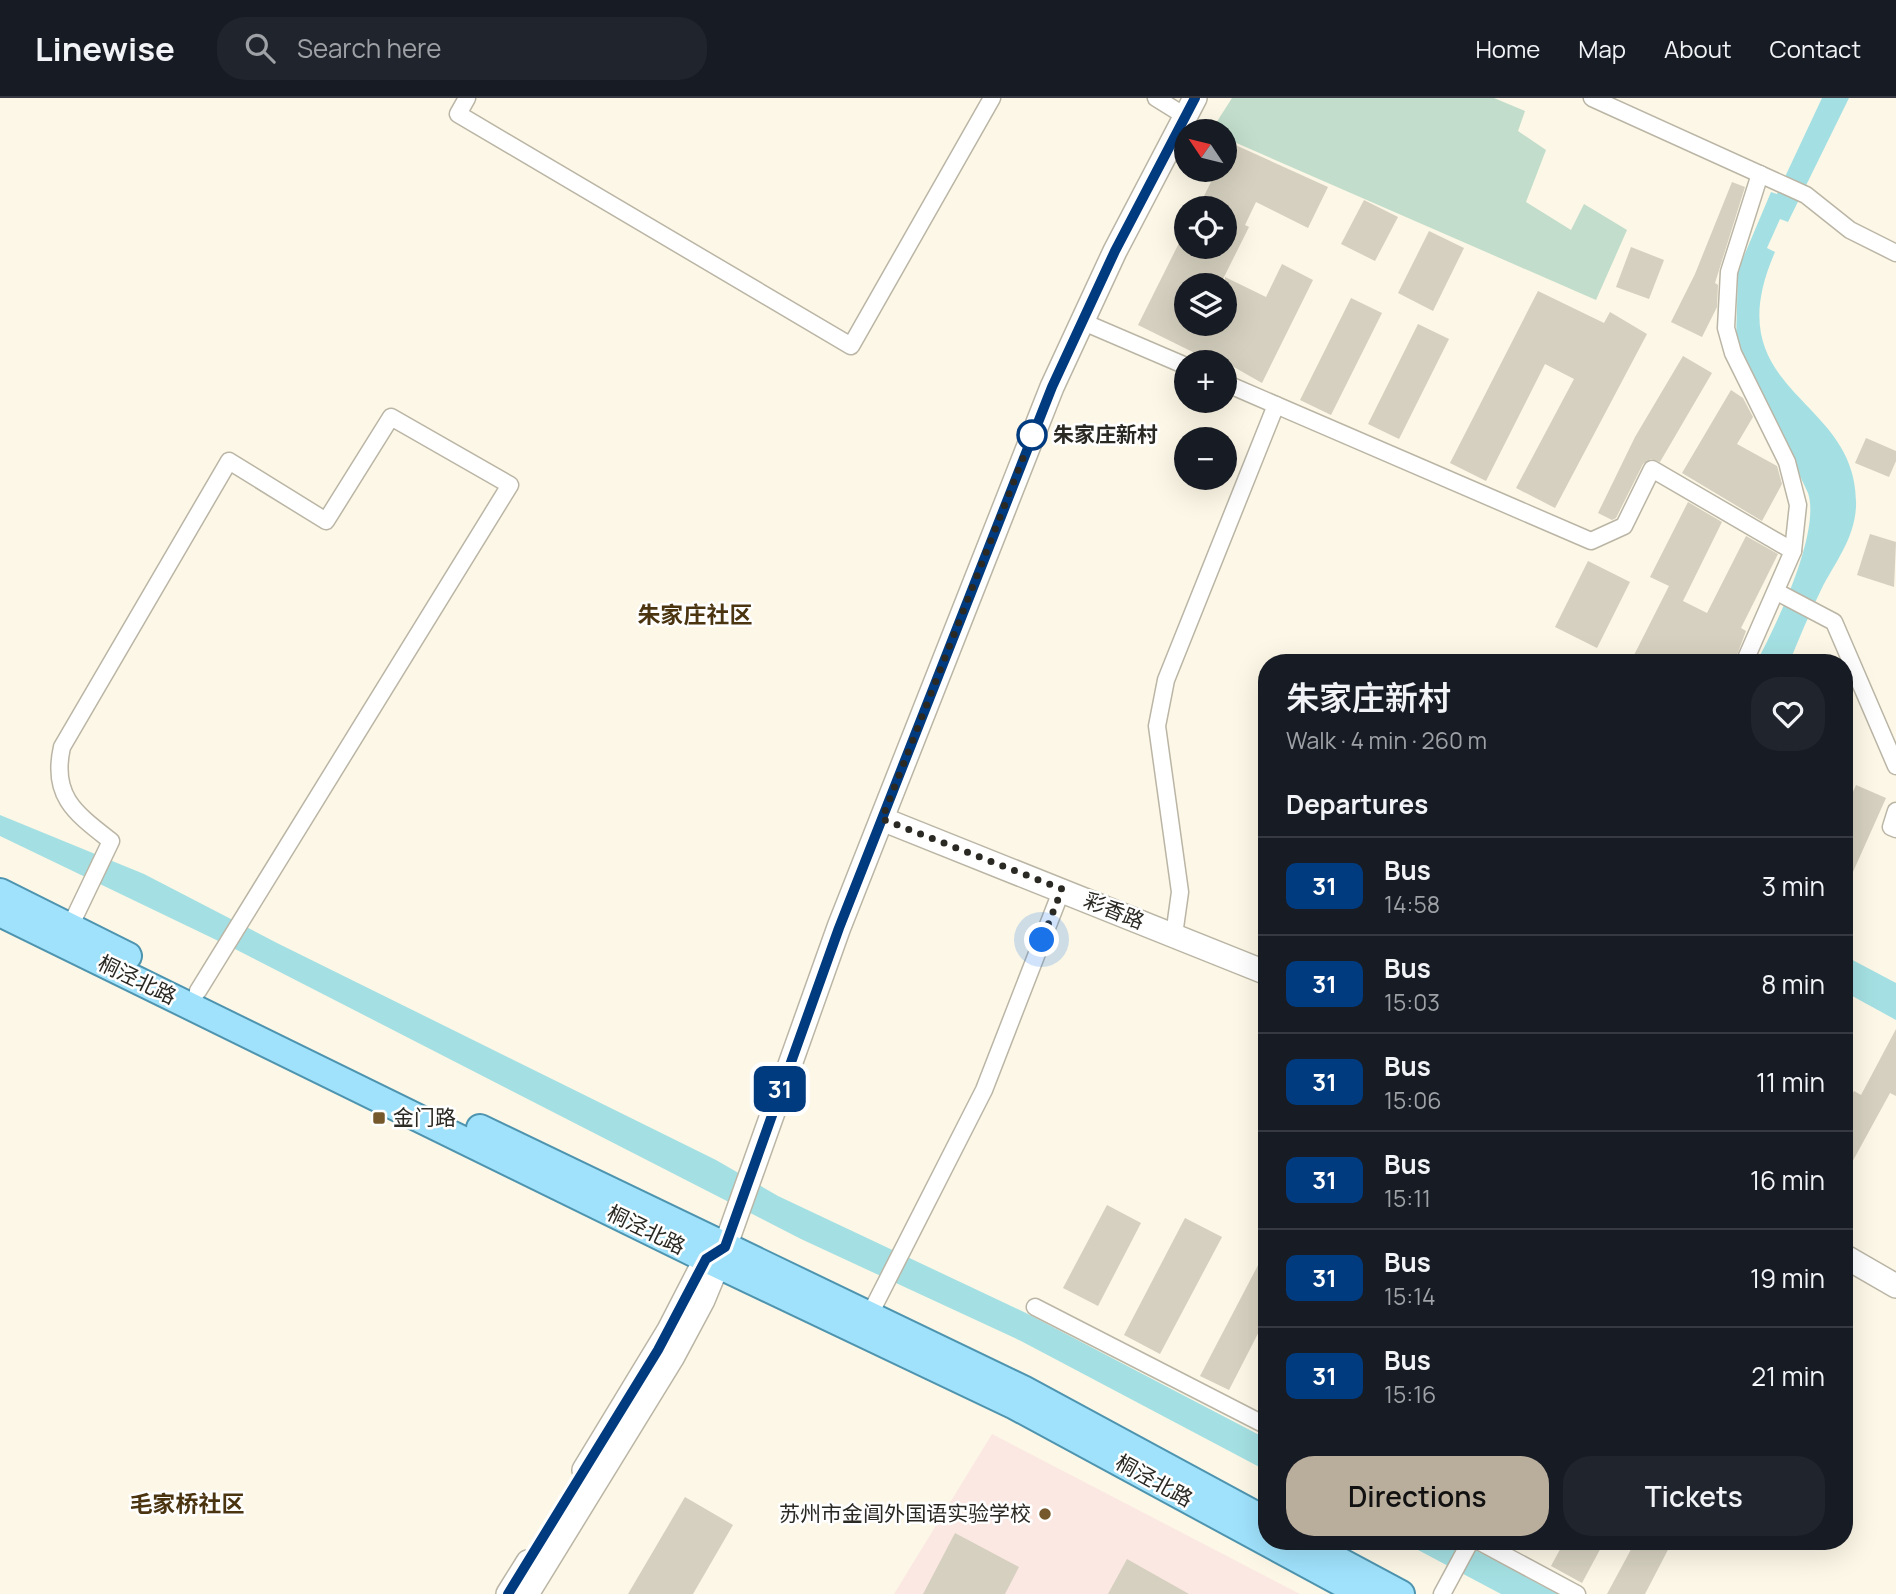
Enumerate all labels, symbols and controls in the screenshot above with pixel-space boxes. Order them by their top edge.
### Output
search box [217,17,707,80]
text: Linewise [35,26,175,71]
icon: search [241,29,279,67]
text: Search here [297,30,441,66]
text: Home [1475,32,1540,65]
text: Map [1578,32,1626,65]
text: About [1664,32,1732,65]
text: Contact [1770,32,1861,65]
north arrow [1174,119,1237,182]
map controls [1174,119,1237,490]
button: locate [1174,196,1237,259]
button: layers [1174,273,1237,336]
button: + [1174,350,1237,413]
marker: 朱家庄新村 [1017,420,1047,450]
place label: 朱家庄新村 [1053,420,1158,448]
button: − [1174,427,1237,490]
district label: 朱家庄社区 [638,598,753,630]
text: 朱家庄新村 [1286,675,1451,720]
button: heart [1751,677,1825,751]
text: Walk · 4 min · 260 m [1286,724,1487,756]
text: Departures [1286,786,1428,822]
text: Bus [1384,852,1431,888]
text: 3 min [1762,868,1825,904]
text: 31 [1312,869,1337,902]
street label: 彩香路 [1080,885,1149,935]
text: 14:58 [1384,888,1440,920]
your location [1024,922,1059,957]
street label: 桐泾北路 [94,948,181,1010]
text: Bus [1384,950,1431,986]
text: 8 min [1761,966,1825,1002]
text: 31 [1312,967,1337,1000]
text: 15:03 [1384,986,1440,1018]
text: Bus [1384,1048,1431,1084]
text: 11 min [1756,1064,1825,1100]
text: 31 [1312,1065,1337,1098]
line badge: 31 [748,1066,812,1112]
text: 31 [768,1072,792,1105]
text: 15:06 [1384,1084,1441,1116]
place label: 金门路 [393,1103,456,1131]
marker: 金门路 [371,1110,387,1126]
text: Bus [1384,1146,1431,1182]
text: 16 min [1750,1162,1825,1198]
text: 31 [1312,1163,1337,1196]
text: 15:11 [1384,1182,1431,1214]
street label: 桐泾北路 [603,1198,690,1260]
text: Bus [1384,1244,1431,1280]
text: 19 min [1750,1260,1825,1296]
text: 31 [1312,1261,1337,1294]
text: 15:14 [1384,1280,1436,1312]
text: Bus [1384,1342,1431,1378]
text: 21 min [1751,1358,1825,1394]
text: 31 [1312,1359,1337,1392]
text: 15:16 [1384,1378,1436,1410]
street label: 桐泾北路 [1111,1448,1198,1513]
button: Directions [1286,1456,1549,1536]
button: Tickets [1563,1456,1825,1536]
district label: 毛家桥社区 [130,1487,245,1519]
place label: 苏州市金阊外国语实验学校 [779,1499,1031,1527]
marker: 苏州市金阊外国语实验学校 [1037,1506,1053,1522]

